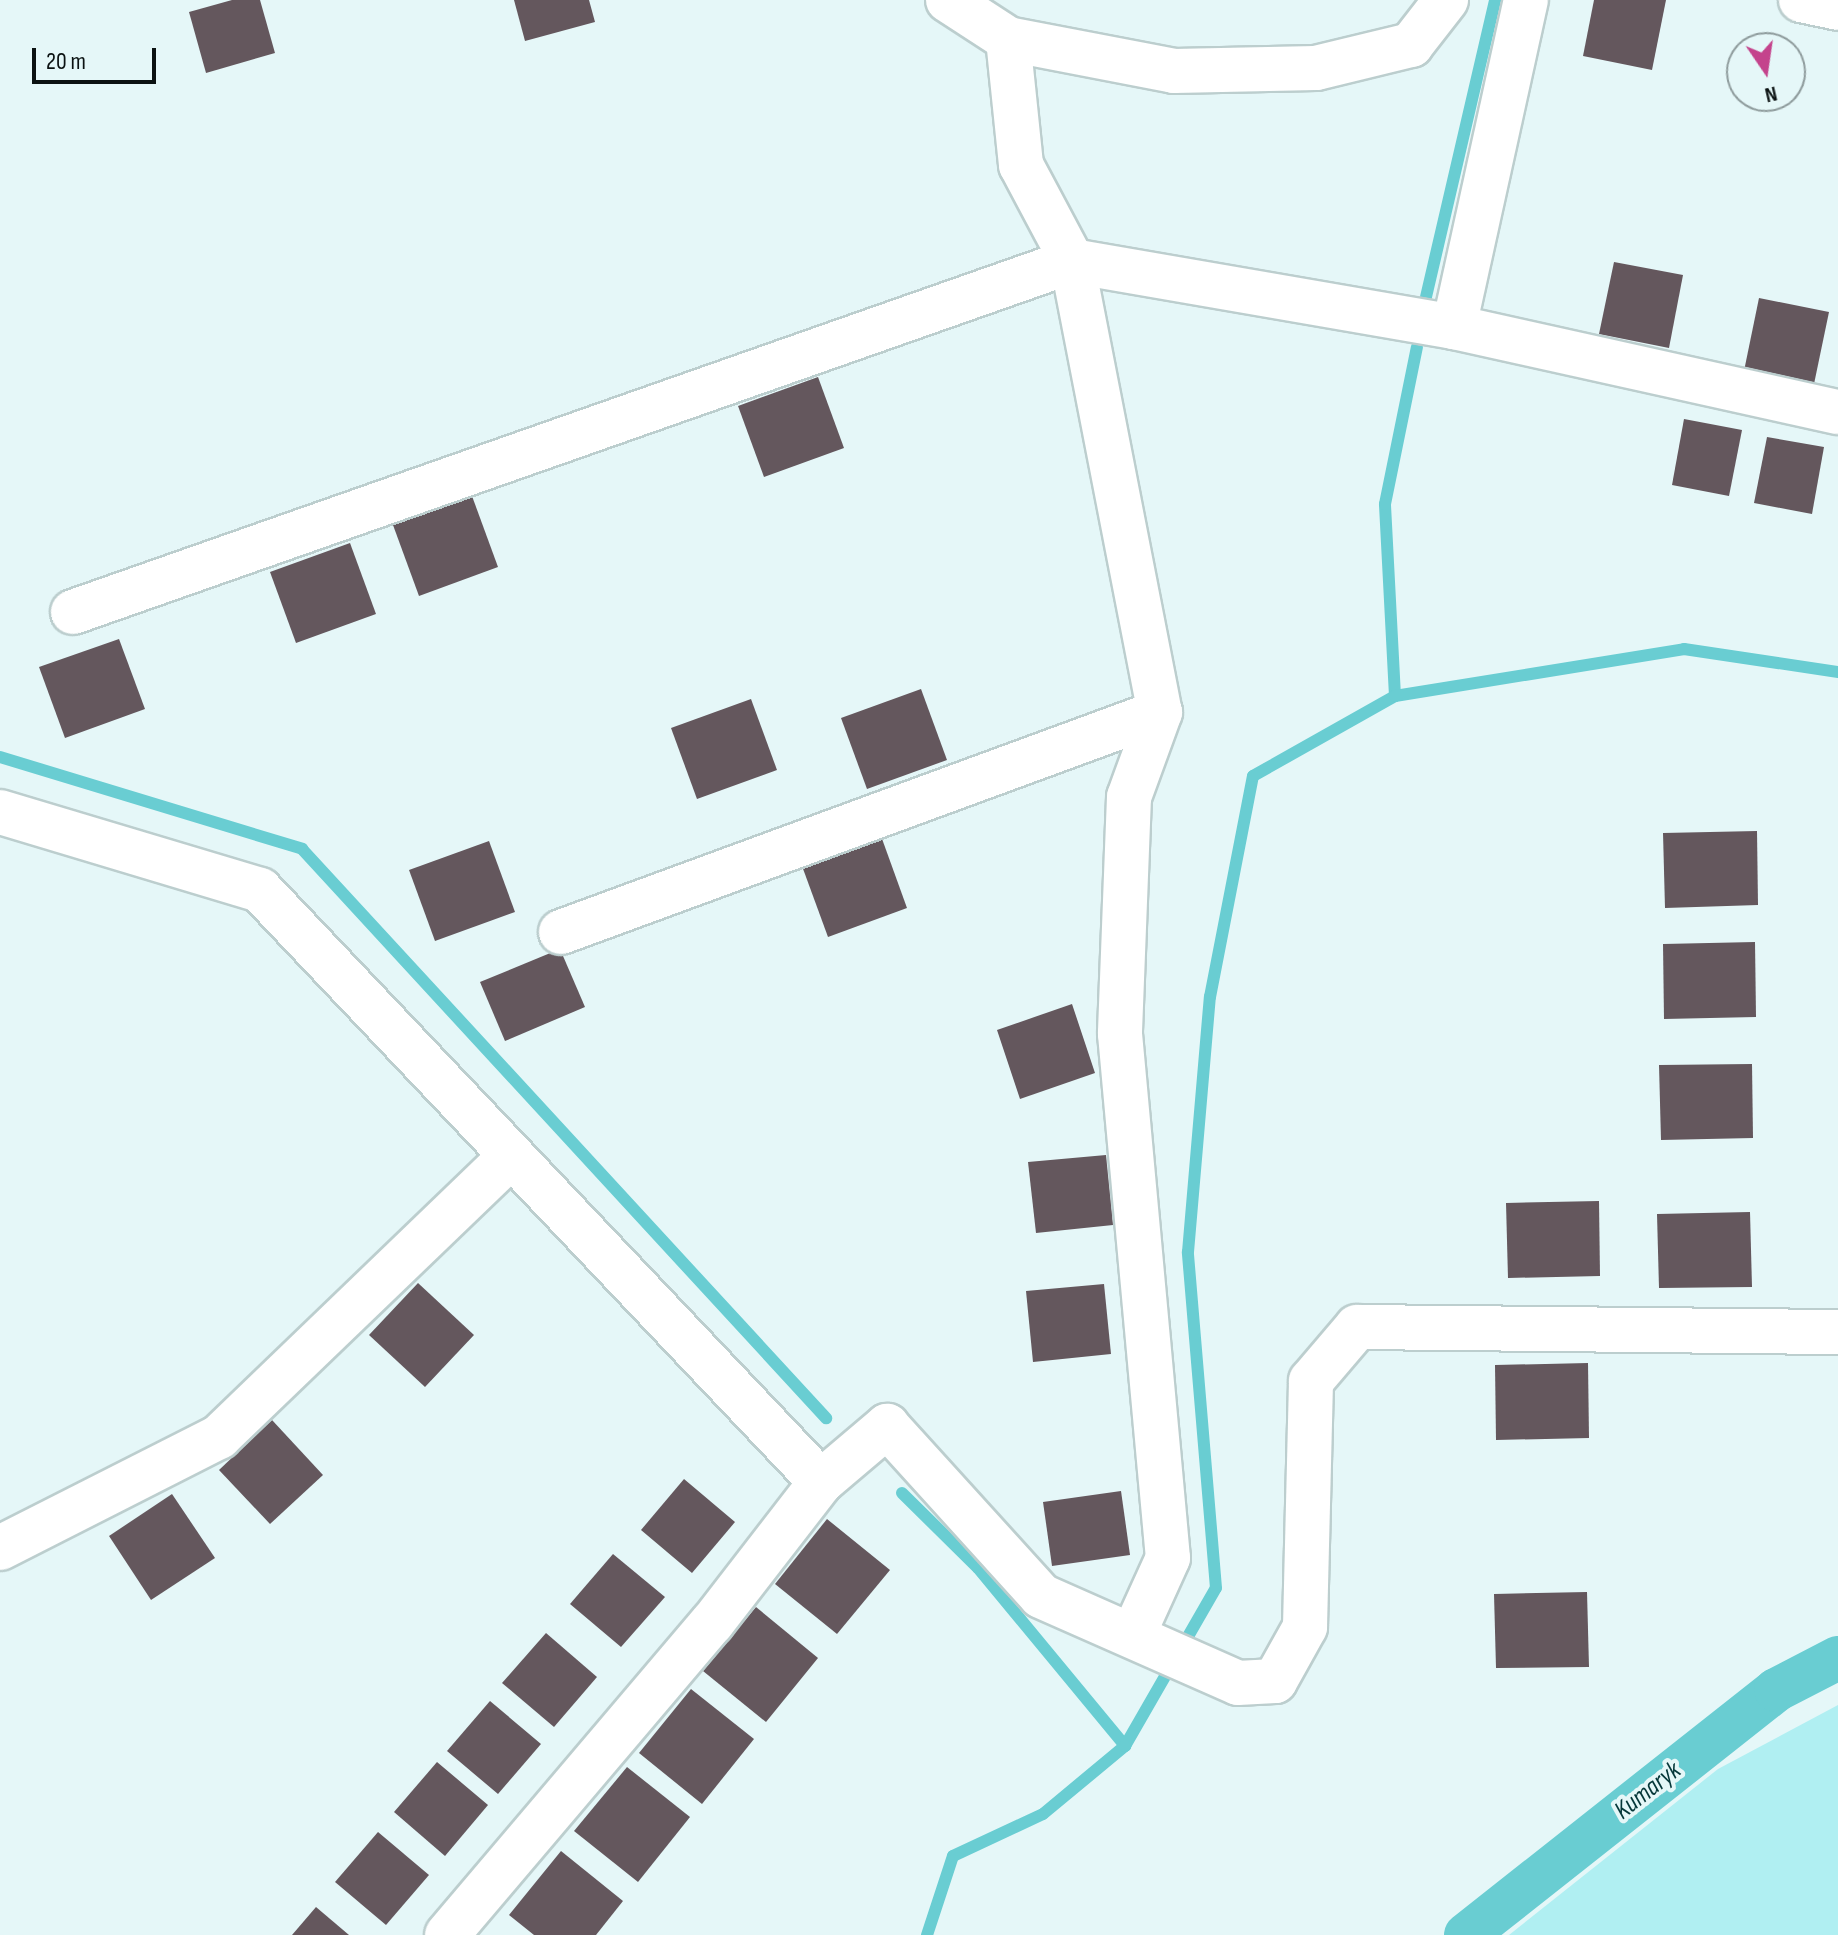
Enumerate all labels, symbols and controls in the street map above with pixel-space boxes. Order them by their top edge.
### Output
scale bar [36,32,160,82]
north arrow [1726,32,1806,112]
text: 20 m [46,47,86,76]
text: N [1762,79,1780,108]
water label: Kumaryk [1609,1755,1687,1827]

